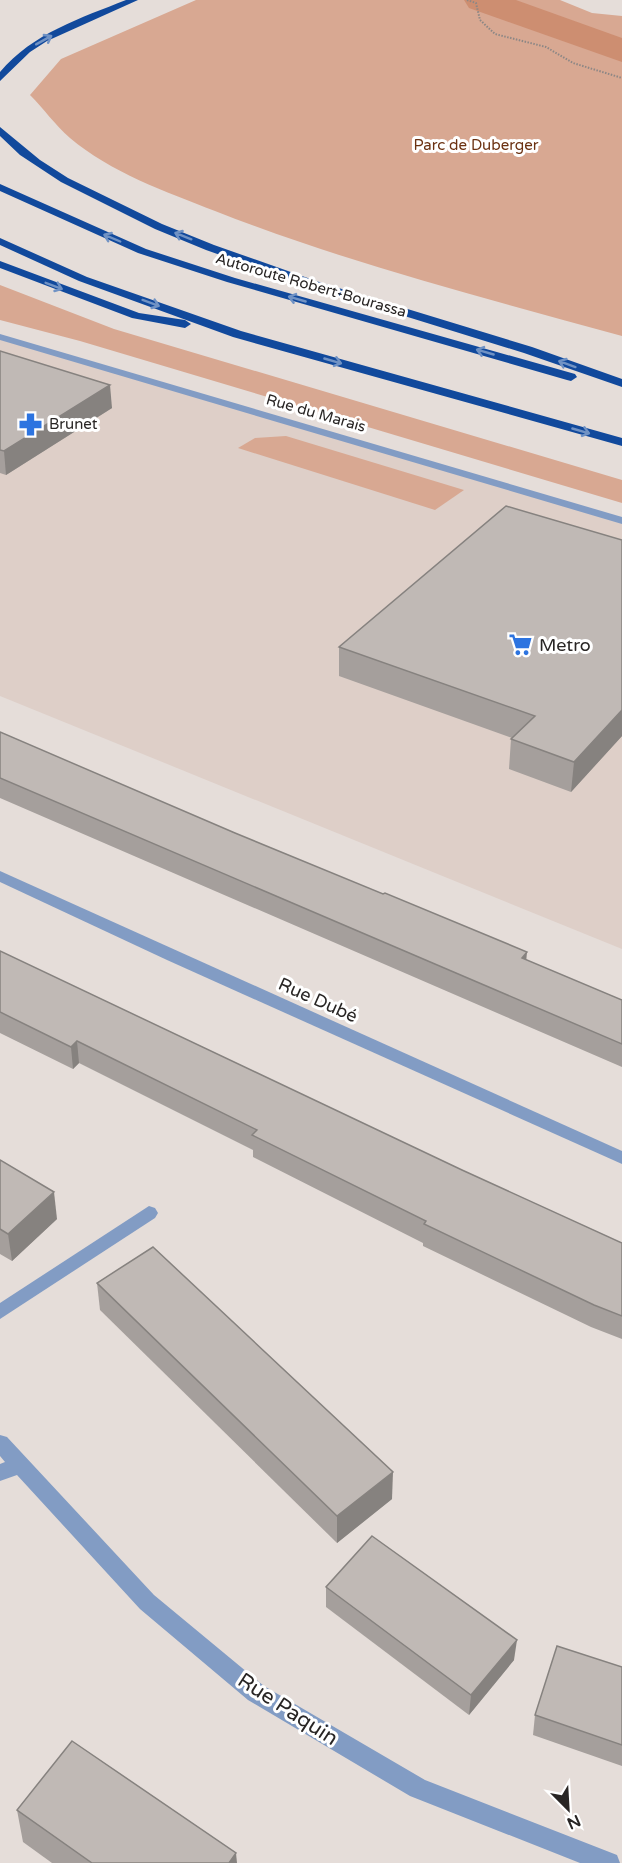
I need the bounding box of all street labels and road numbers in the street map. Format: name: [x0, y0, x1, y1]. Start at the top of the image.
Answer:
street label: Autoroute Robert-Bourassa: [214, 249, 408, 321]
street label: Rue du Marais: [264, 390, 368, 436]
street label: Rue Dubé: [275, 973, 361, 1027]
street label: Rue Paquin: [233, 1668, 343, 1751]

